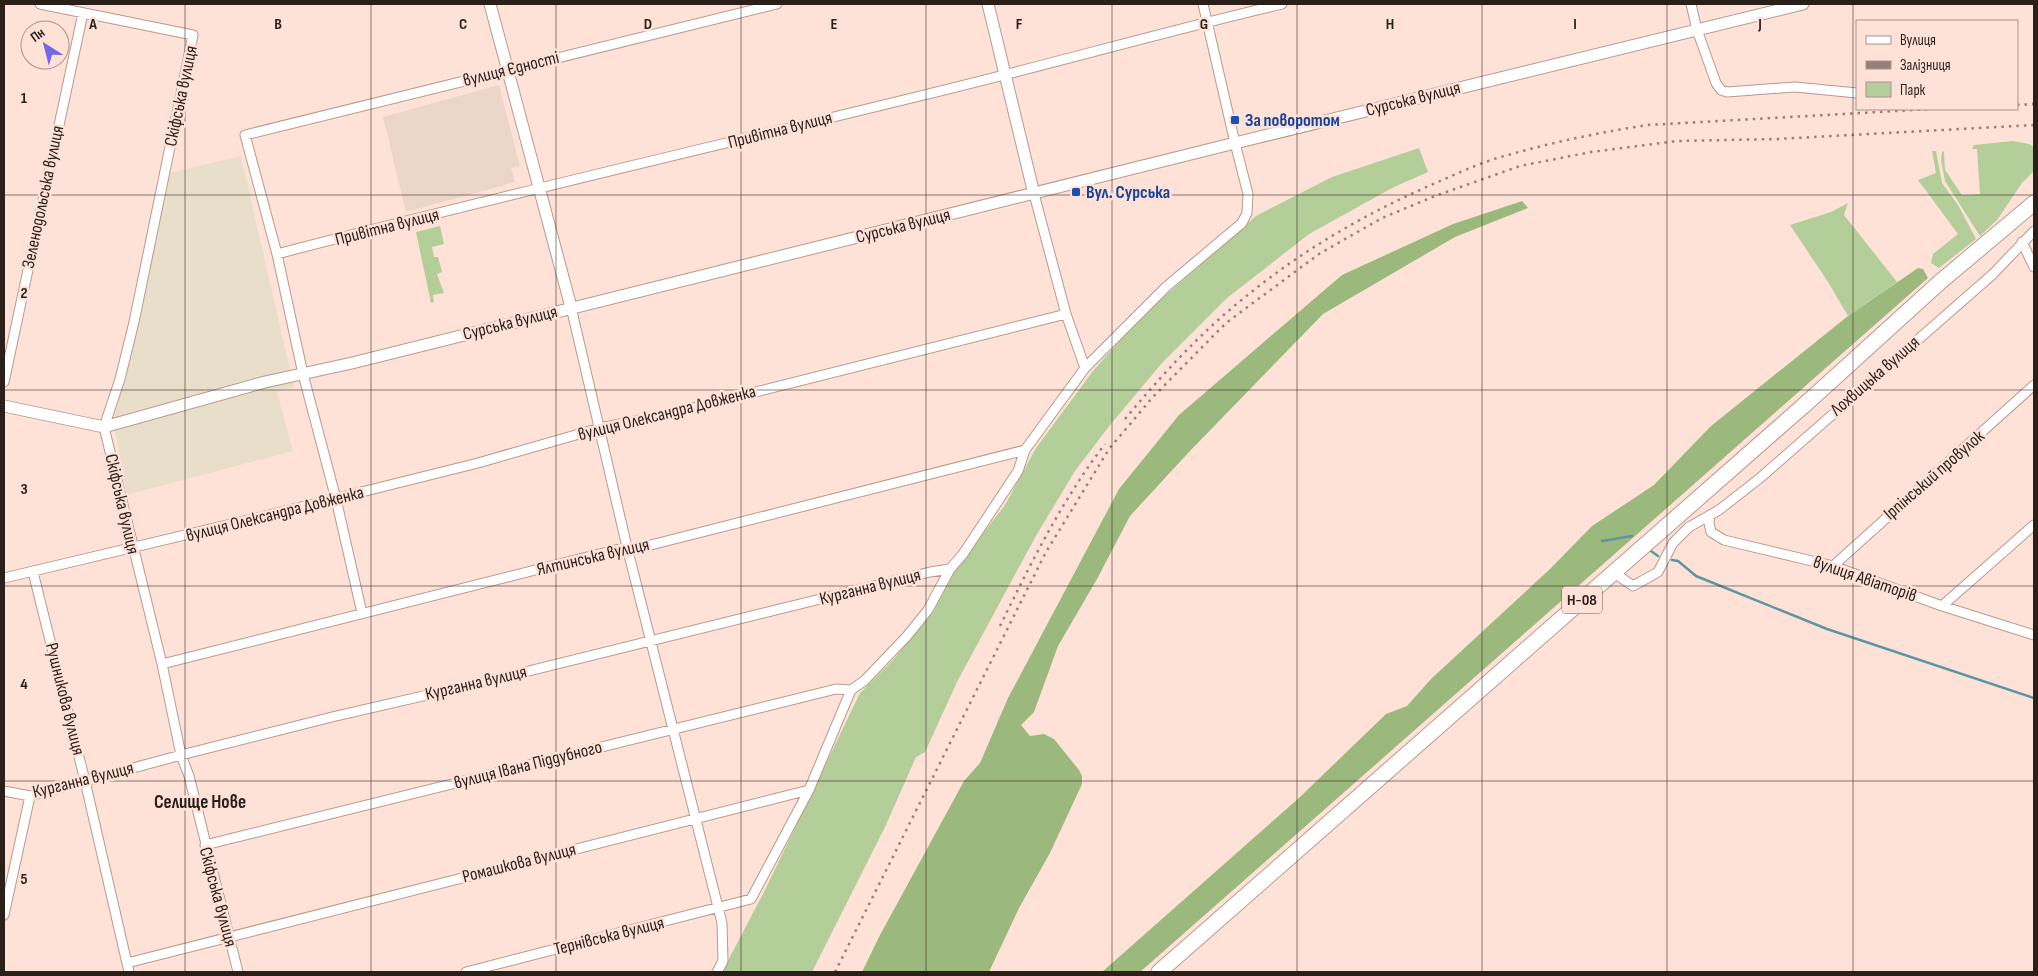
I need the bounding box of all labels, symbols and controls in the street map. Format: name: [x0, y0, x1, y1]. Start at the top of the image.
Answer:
text: A: [88, 15, 97, 34]
text: B: [274, 15, 282, 34]
text: C: [459, 15, 467, 34]
text: D: [644, 15, 652, 34]
text: E: [831, 15, 838, 34]
text: F: [1016, 15, 1023, 34]
text: G: [1200, 15, 1208, 34]
text: H: [1386, 15, 1394, 34]
text: I: [1573, 15, 1577, 34]
text: J: [1757, 15, 1762, 34]
north arrow: [20, 20, 70, 70]
legend: [1856, 20, 2018, 110]
text: Пн: [27, 24, 48, 46]
text: Вулиця: [1900, 31, 1936, 50]
street label: Скіфська вулиця: [160, 44, 202, 148]
street label: вулиця Єдності: [461, 47, 561, 91]
text: Залізниця: [1900, 56, 1951, 75]
street label: Сурська вулиця: [1364, 77, 1462, 121]
text: Парк: [1900, 81, 1926, 100]
text: 1: [21, 89, 28, 108]
street label: Привітна вулиця: [726, 107, 834, 153]
place label: За поворотом: [1245, 110, 1340, 131]
marker: За поворотом: [1229, 114, 1241, 126]
street label: Зеленодольська вулиця: [18, 124, 68, 270]
place label: Вул. Сурська: [1086, 182, 1170, 203]
marker: Вул. Сурська: [1070, 186, 1082, 198]
street label: Привітна вулиця: [333, 204, 441, 250]
street label: Сурська вулиця: [854, 204, 952, 248]
text: 2: [20, 284, 28, 303]
street label: Сурська вулиця: [461, 301, 559, 345]
street label: Лохвицька вулиця: [1826, 332, 1924, 421]
street label: вулиця Олександра Довженка: [576, 381, 758, 445]
street label: Ірпінський провулок: [1879, 426, 1989, 524]
street label: Скіфська вулиця: [100, 452, 144, 556]
text: 3: [20, 480, 28, 499]
street label: вулиця Олександра Довженка: [184, 482, 366, 546]
street label: Ялтинська вулиця: [535, 534, 651, 580]
street label: вулиця Авіаторів: [1810, 551, 1920, 607]
street label: Курганна вулиця: [817, 564, 923, 610]
road number: Н-08: [1562, 586, 1602, 614]
street label: Рушникова вулиця: [41, 641, 89, 757]
street label: Курганна вулиця: [423, 661, 529, 705]
text: 4: [20, 675, 28, 694]
street label: вулиця Івана Піддубного: [452, 736, 604, 794]
street label: Курганна вулиця: [30, 757, 136, 803]
district label: Селище Нове: [154, 791, 246, 814]
street label: Ромашкова вулиця: [460, 839, 578, 887]
street label: Скіфська вулиця: [195, 845, 241, 949]
text: 5: [20, 870, 28, 889]
street label: Тернівська вулиця: [552, 912, 666, 960]

